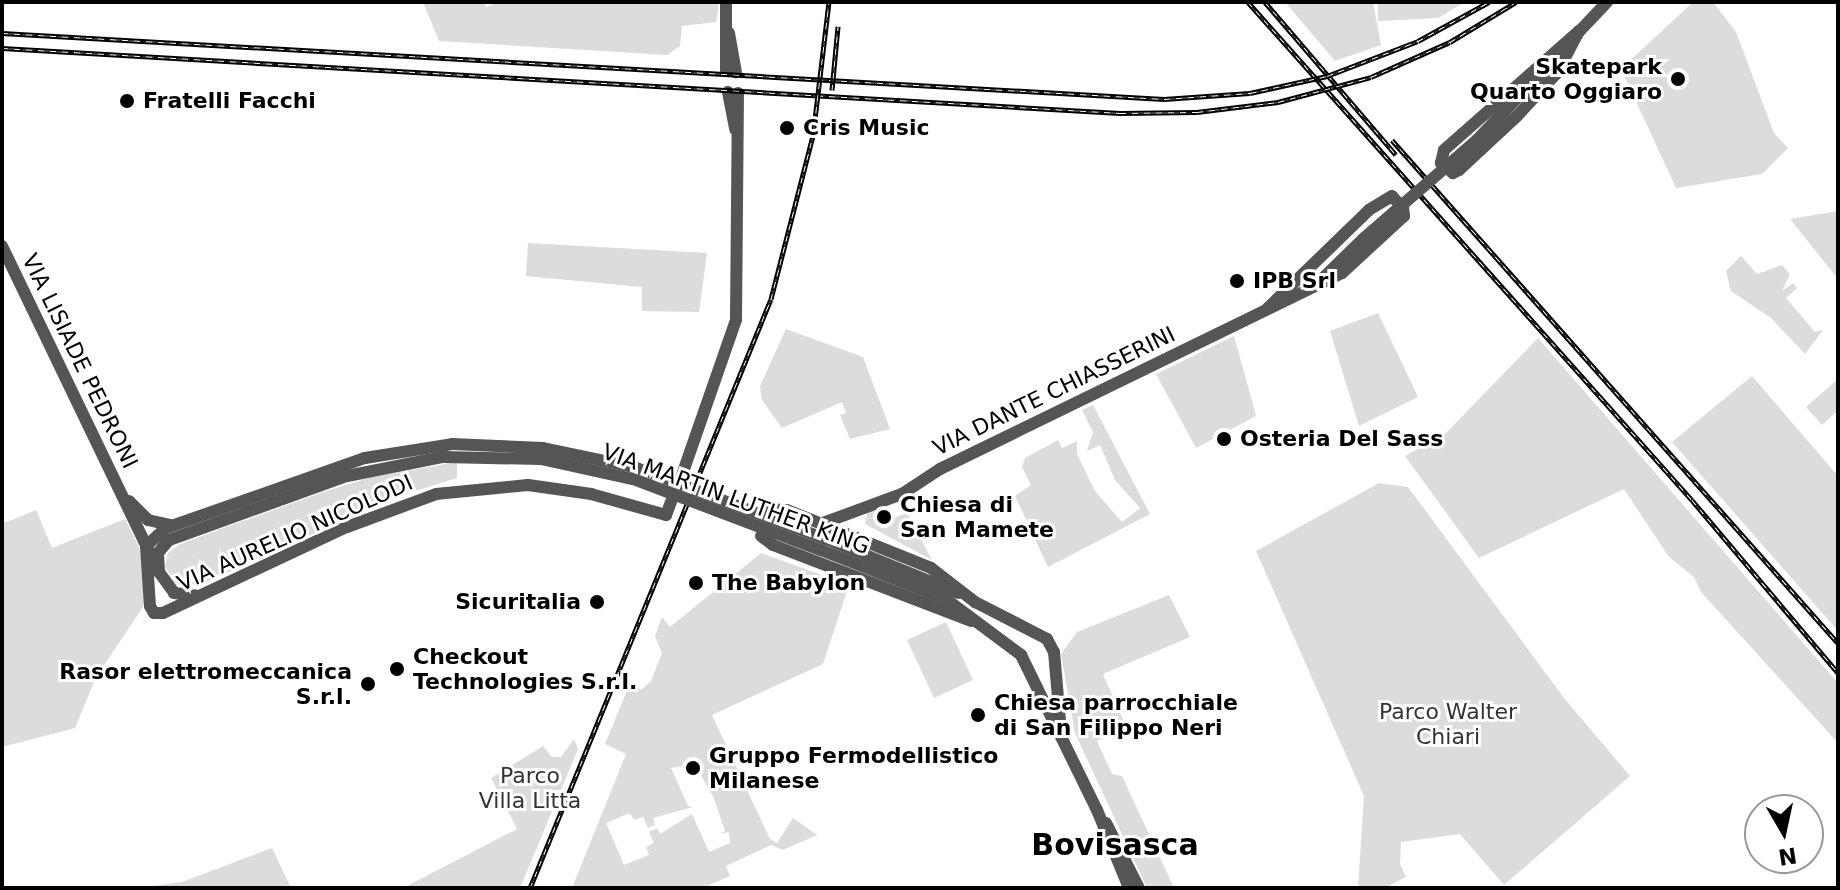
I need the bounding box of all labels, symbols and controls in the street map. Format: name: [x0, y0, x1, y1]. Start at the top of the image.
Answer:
place label: Skatepark Quarto Oggiaro: [1470, 53, 1662, 104]
marker: Skatepark Quarto Oggiaro: [1669, 70, 1687, 88]
place label: Fratelli Facchi: [143, 88, 316, 114]
marker: Fratelli Facchi: [118, 92, 136, 110]
place label: Cris Music: [803, 115, 930, 141]
marker: Cris Music: [778, 119, 796, 137]
street label: VIA LISIADE PEDRONI: [17, 249, 143, 473]
place label: IPB Srl: [1253, 268, 1336, 294]
marker: IPB Srl: [1228, 272, 1246, 290]
street label: VIA DANTE CHIASSERINI: [929, 321, 1179, 461]
place label: Osteria Del Sass: [1240, 426, 1443, 452]
marker: Osteria Del Sass: [1215, 430, 1233, 448]
street label: VIA MARTIN LUTHER KING: [599, 438, 873, 560]
street label: VIA AURELIO NICOLODI: [173, 469, 417, 597]
place label: Chiesa di San Mamete: [900, 491, 1054, 542]
marker: Chiesa di San Mamete: [875, 508, 893, 526]
place label: The Babylon: [712, 570, 865, 596]
marker: The Babylon: [687, 574, 705, 592]
place label: Sicuritalia: [455, 589, 581, 615]
marker: Sicuritalia: [588, 593, 606, 611]
place label: Checkout Technologies S.r.l.: [413, 643, 637, 694]
place label: Rasor elettromeccanica S.r.l.: [59, 658, 352, 710]
marker: Checkout Technologies S.r.l.: [388, 660, 406, 678]
marker: Rasor elettromeccanica S.r.l.: [359, 675, 377, 693]
place label: Chiesa parrocchiale di San Filippo Neri: [994, 689, 1238, 740]
park label: Parco Walter Chiari: [1379, 698, 1517, 750]
marker: Chiesa parrocchiale di San Filippo Neri: [969, 706, 987, 724]
place label: Gruppo Fermodellistico Milanese: [709, 742, 998, 794]
marker: Gruppo Fermodellistico Milanese: [684, 759, 702, 777]
park label: Parco Villa Litta: [479, 762, 581, 814]
north arrow: [1744, 794, 1824, 874]
district label: Bovisasca: [1031, 827, 1199, 863]
text: N: [1776, 842, 1799, 870]

